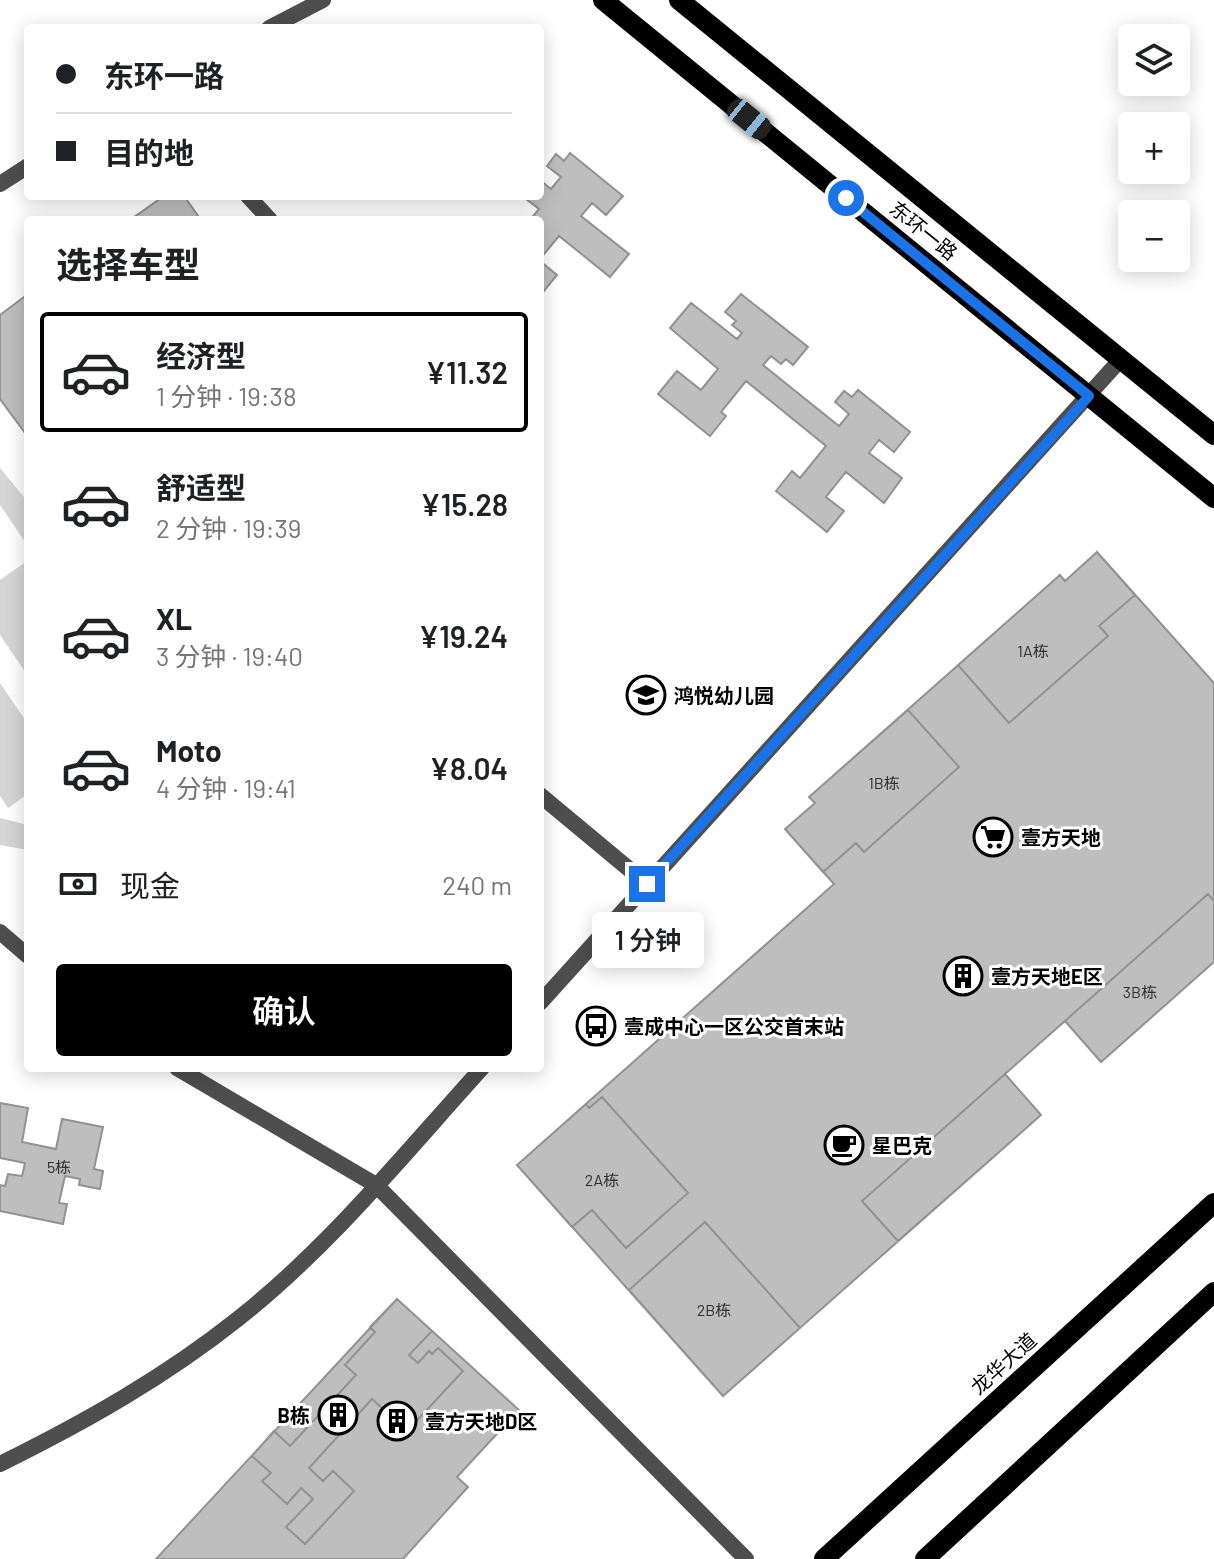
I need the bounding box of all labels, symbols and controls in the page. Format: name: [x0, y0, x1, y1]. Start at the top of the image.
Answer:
map controls: [1118, 24, 1190, 272]
button: layers: [1118, 24, 1190, 96]
text: 东环一路: [104, 57, 224, 93]
car: [723, 95, 775, 143]
button: +: [1118, 112, 1190, 184]
text: 目的地: [104, 134, 194, 170]
route start: [828, 180, 864, 216]
street label: 东环一路: [885, 196, 963, 264]
button: −: [1118, 200, 1190, 272]
text: 选择车型: [56, 242, 200, 285]
icon: car: [60, 336, 132, 408]
text: 经济型: [156, 337, 246, 373]
text: ¥11.32: [425, 354, 508, 390]
text: 1 分钟 · 19:38: [156, 380, 297, 411]
icon: car: [60, 468, 132, 540]
text: 舒适型: [156, 469, 246, 505]
text: ¥15.28: [420, 486, 508, 522]
text: 2 分钟 · 19:39: [156, 512, 301, 543]
icon: car: [60, 600, 132, 672]
text: XL: [156, 600, 192, 636]
text: ¥19.24: [419, 618, 508, 654]
text: 3 分钟 · 19:40: [156, 640, 303, 671]
house number: 1A栋: [1017, 641, 1049, 660]
school or university icon: 鸿悦幼儿园: [625, 674, 667, 716]
place label: 鸿悦幼儿园: [674, 683, 774, 707]
icon: car: [60, 732, 132, 804]
text: Moto: [156, 732, 222, 768]
text: ¥8.04: [429, 750, 508, 786]
text: 4 分钟 · 19:41: [156, 772, 296, 803]
house number: 1B栋: [868, 773, 900, 792]
supermarket icon: 壹方天地: [972, 816, 1014, 858]
place label: 壹方天地: [1021, 825, 1101, 849]
icon: cash: [56, 862, 100, 906]
route end: [629, 866, 665, 902]
text: 现金: [120, 867, 180, 903]
text: 240 m: [442, 869, 512, 900]
callout: 1 分钟: [591, 912, 703, 968]
text: 1 分钟: [615, 924, 681, 955]
building icon: 壹方天地E区: [942, 955, 984, 997]
button: 确认: [56, 964, 512, 1056]
place label: 壹方天地E区: [991, 964, 1103, 988]
house number: 3B栋: [1123, 982, 1157, 1001]
bus stop icon: 壹成中心一区公交首末站: [575, 1005, 617, 1047]
place label: 壹成中心一区公交首末站: [624, 1014, 844, 1038]
cafe icon: 星巴克: [823, 1124, 865, 1166]
place label: 星巴克: [872, 1133, 932, 1157]
house number: 5栋: [47, 1157, 71, 1176]
house number: 2A栋: [585, 1170, 619, 1189]
house number: 2B栋: [697, 1300, 731, 1319]
street label: 龙华大道: [965, 1327, 1041, 1399]
building icon: B栋: [317, 1394, 359, 1436]
building icon: 壹方天地D区: [376, 1400, 418, 1442]
place label: B栋: [278, 1403, 310, 1427]
place label: 壹方天地D区: [425, 1409, 537, 1433]

